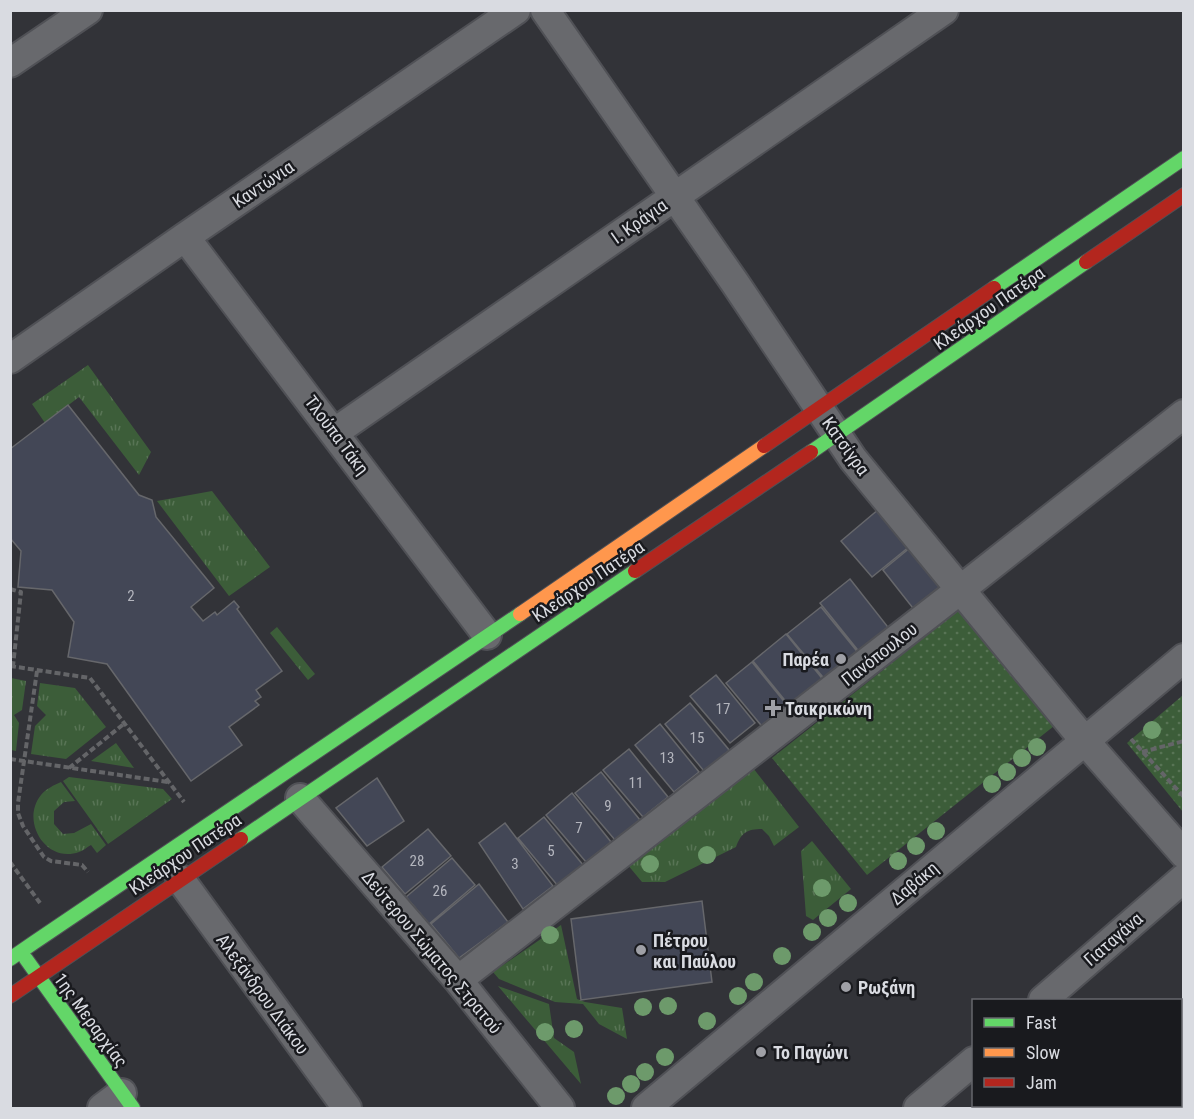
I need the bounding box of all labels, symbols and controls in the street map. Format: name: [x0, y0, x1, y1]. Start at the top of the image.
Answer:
street label: Καντώνια: [228, 156, 298, 212]
street label: Ι. Κράγια: [607, 194, 671, 248]
street label: Κλεάρχου Πατέρα: [930, 262, 1048, 354]
street label: Τλούπα Τάκη: [300, 391, 374, 479]
street label: Κατσίγρα: [818, 413, 874, 479]
street label: Κλεάρχου Πατέρα: [528, 536, 648, 626]
house number: 2: [127, 587, 135, 605]
street label: Πανόπουλου: [837, 618, 921, 690]
place label: Παρέα: [782, 649, 829, 670]
marker: Παρέα: [834, 652, 848, 666]
place label: Τσικρικώνη: [785, 698, 872, 719]
house number: 17: [716, 700, 730, 718]
marker: Τσικρικώνη: [766, 701, 780, 715]
house number: 15: [690, 729, 704, 747]
house number: 13: [660, 749, 674, 767]
house number: 11: [629, 774, 643, 792]
house number: 9: [604, 797, 612, 815]
street label: Κλεάρχου Πατέρα: [125, 809, 245, 899]
house number: 7: [575, 819, 583, 837]
house number: 5: [547, 842, 555, 860]
house number: 28: [410, 852, 424, 870]
house number: 3: [511, 855, 519, 873]
street label: Δαβάκη: [886, 857, 942, 909]
street label: Δεύτερου Σώματος Στρατού: [358, 866, 506, 1038]
house number: 26: [433, 882, 447, 900]
street label: Γιαταγάνα: [1079, 908, 1147, 970]
street label: Αλεξάνδρου Διάκου: [212, 930, 314, 1058]
place label: Πέτρου και Παύλου: [653, 930, 736, 972]
marker: Πέτρου και Παύλου: [634, 943, 648, 957]
street label: 1ης Μεραρχίας: [50, 969, 132, 1071]
place label: Ρωξάνη: [858, 977, 915, 998]
marker: Ρωξάνη: [839, 980, 853, 994]
legend: [972, 999, 1182, 1107]
text: Fast: [1026, 1012, 1057, 1033]
place label: Το Παγώνι: [773, 1042, 849, 1063]
text: Slow: [1026, 1042, 1061, 1063]
marker: Το Παγώνι: [754, 1045, 768, 1059]
text: Jam: [1026, 1072, 1057, 1093]

